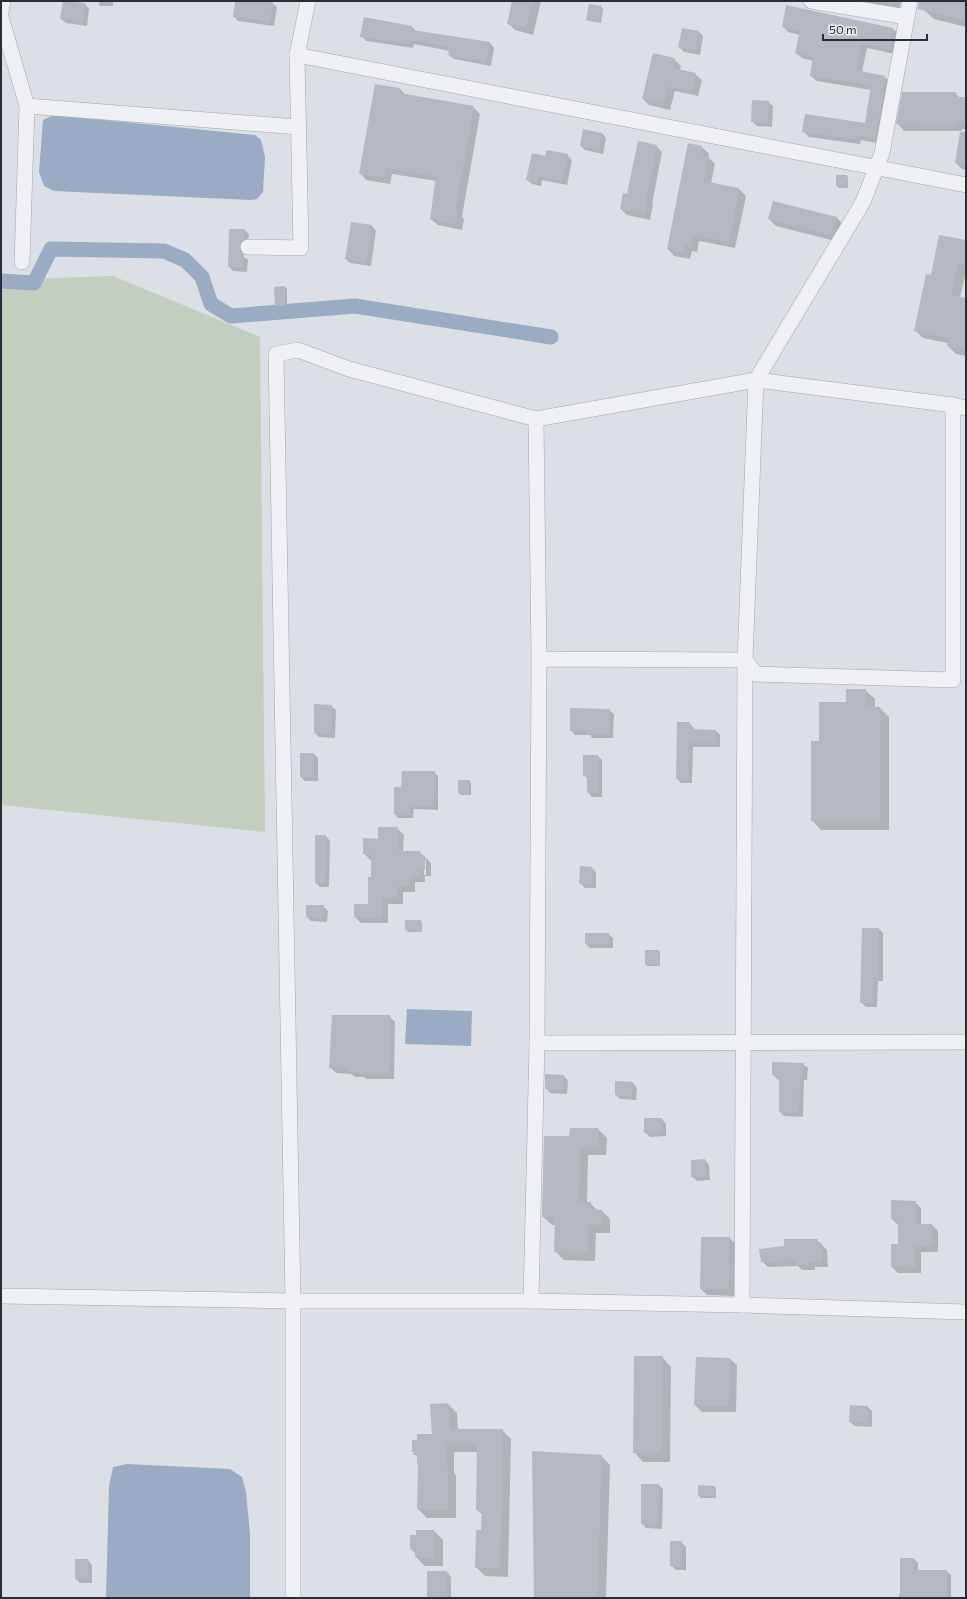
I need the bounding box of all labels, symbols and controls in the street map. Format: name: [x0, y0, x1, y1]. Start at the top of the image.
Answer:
scale bar: [823, 16, 927, 42]
text: 50 m: [829, 22, 857, 36]

